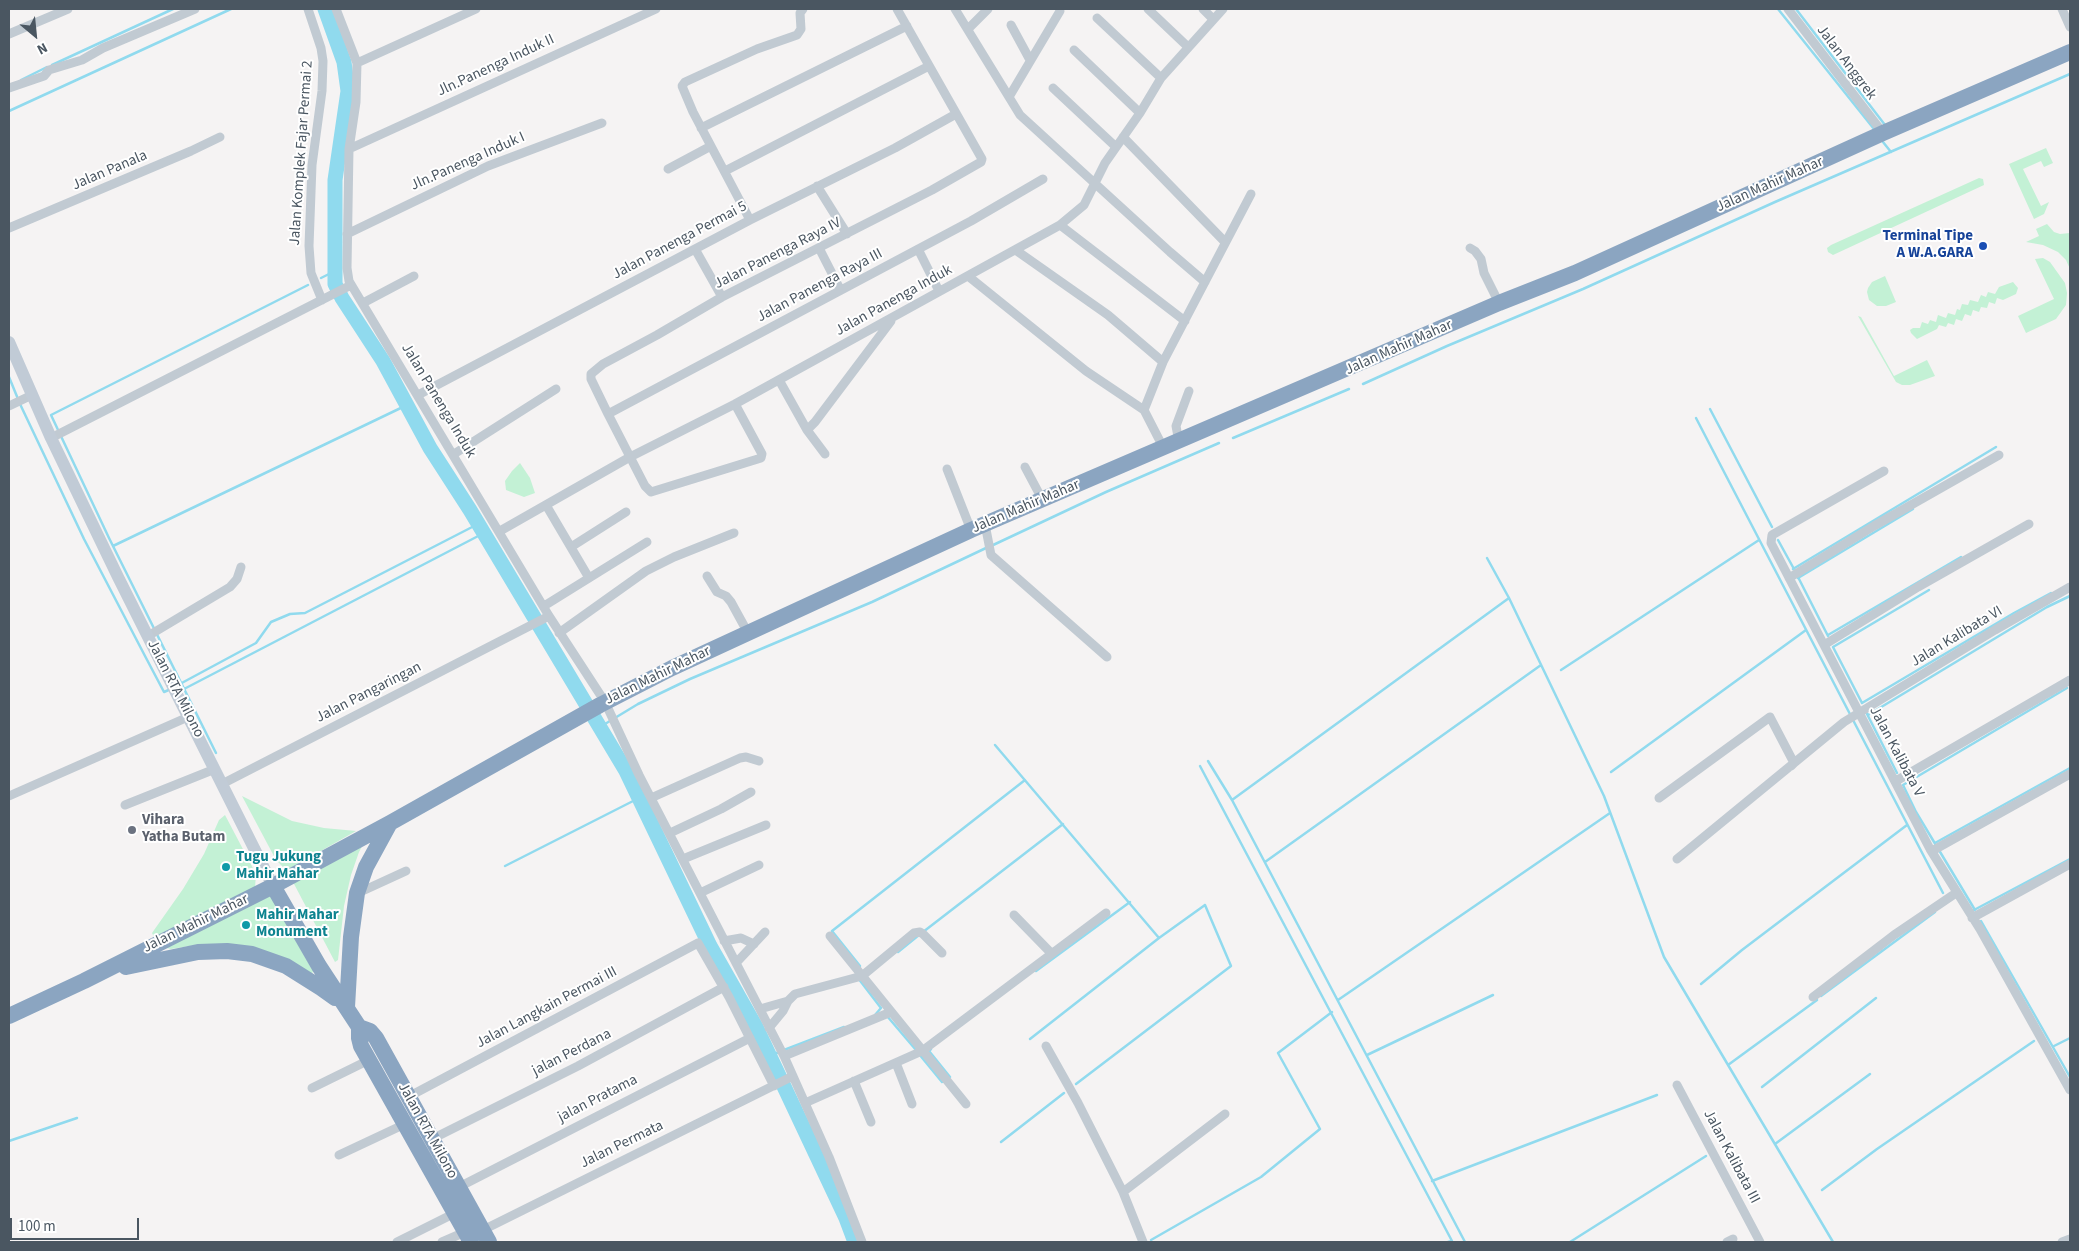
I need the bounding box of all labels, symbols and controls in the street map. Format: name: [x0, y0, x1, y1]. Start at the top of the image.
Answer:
north arrow: [10, 10, 60, 60]
street label: Jalan Anggrek: [1812, 22, 1880, 104]
street label: Jln.Panenga Induk II: [435, 31, 557, 101]
text: N: [33, 37, 51, 59]
street label: Jalan Komplek Fajar Permai 2: [287, 60, 317, 246]
street label: Jln.Panenga Induk I: [408, 129, 528, 195]
street label: Jalan Panala: [70, 147, 150, 195]
street label: Jalan Mahir Mahar: [1714, 153, 1826, 217]
street label: Jalan Panenga Permai 5: [610, 198, 750, 284]
street label: Jalan Panenga Raya IV: [712, 214, 844, 294]
place label: Terminal Tipe A W.A.GARA: [1882, 228, 1973, 263]
marker: Terminal Tipe A W.A.GARA: [1977, 240, 1989, 252]
street label: Jalan Panenga Raya III: [754, 245, 886, 327]
street label: Jalan Panenga Induk: [833, 261, 955, 341]
street label: Jalan Mahir Mahar: [1343, 316, 1455, 380]
street label: Jalan Panenga Induk: [397, 340, 479, 462]
street label: Jalan Mahir Mahar: [969, 476, 1083, 538]
street label: Jalan Kalibata VI: [1908, 603, 2006, 671]
street label: Jalan RTA Milono: [143, 637, 207, 741]
street label: Jalan Mahir Mahar: [602, 643, 714, 709]
street label: Jalan Pangaringan: [313, 659, 425, 727]
street label: Jalan Kalibata V: [1865, 704, 1927, 800]
place label: Vihara Yatha Butam: [142, 812, 225, 847]
marker: Vihara Yatha Butam: [126, 824, 138, 836]
place label: Tugu Jukung Mahir Mahar: [236, 849, 321, 884]
marker: Tugu Jukung Mahir Mahar: [220, 861, 232, 873]
street label: Jalan Mahir Mahar: [140, 891, 252, 957]
place label: Mahir Mahar Monument: [256, 907, 339, 942]
marker: Mahir Mahar Monument: [240, 919, 252, 931]
street label: Jalan Langkain Permai III: [473, 963, 621, 1053]
street label: jalan Perdana: [530, 1025, 614, 1081]
street label: jalan Pratama: [555, 1071, 641, 1127]
street label: Jalan RTA Milono: [393, 1080, 461, 1182]
street label: Jalan Kalibata III: [1699, 1107, 1763, 1207]
street label: Jalan Permata: [578, 1117, 666, 1173]
scale bar: [12, 1208, 141, 1240]
text: 100 m: [18, 1216, 56, 1237]

